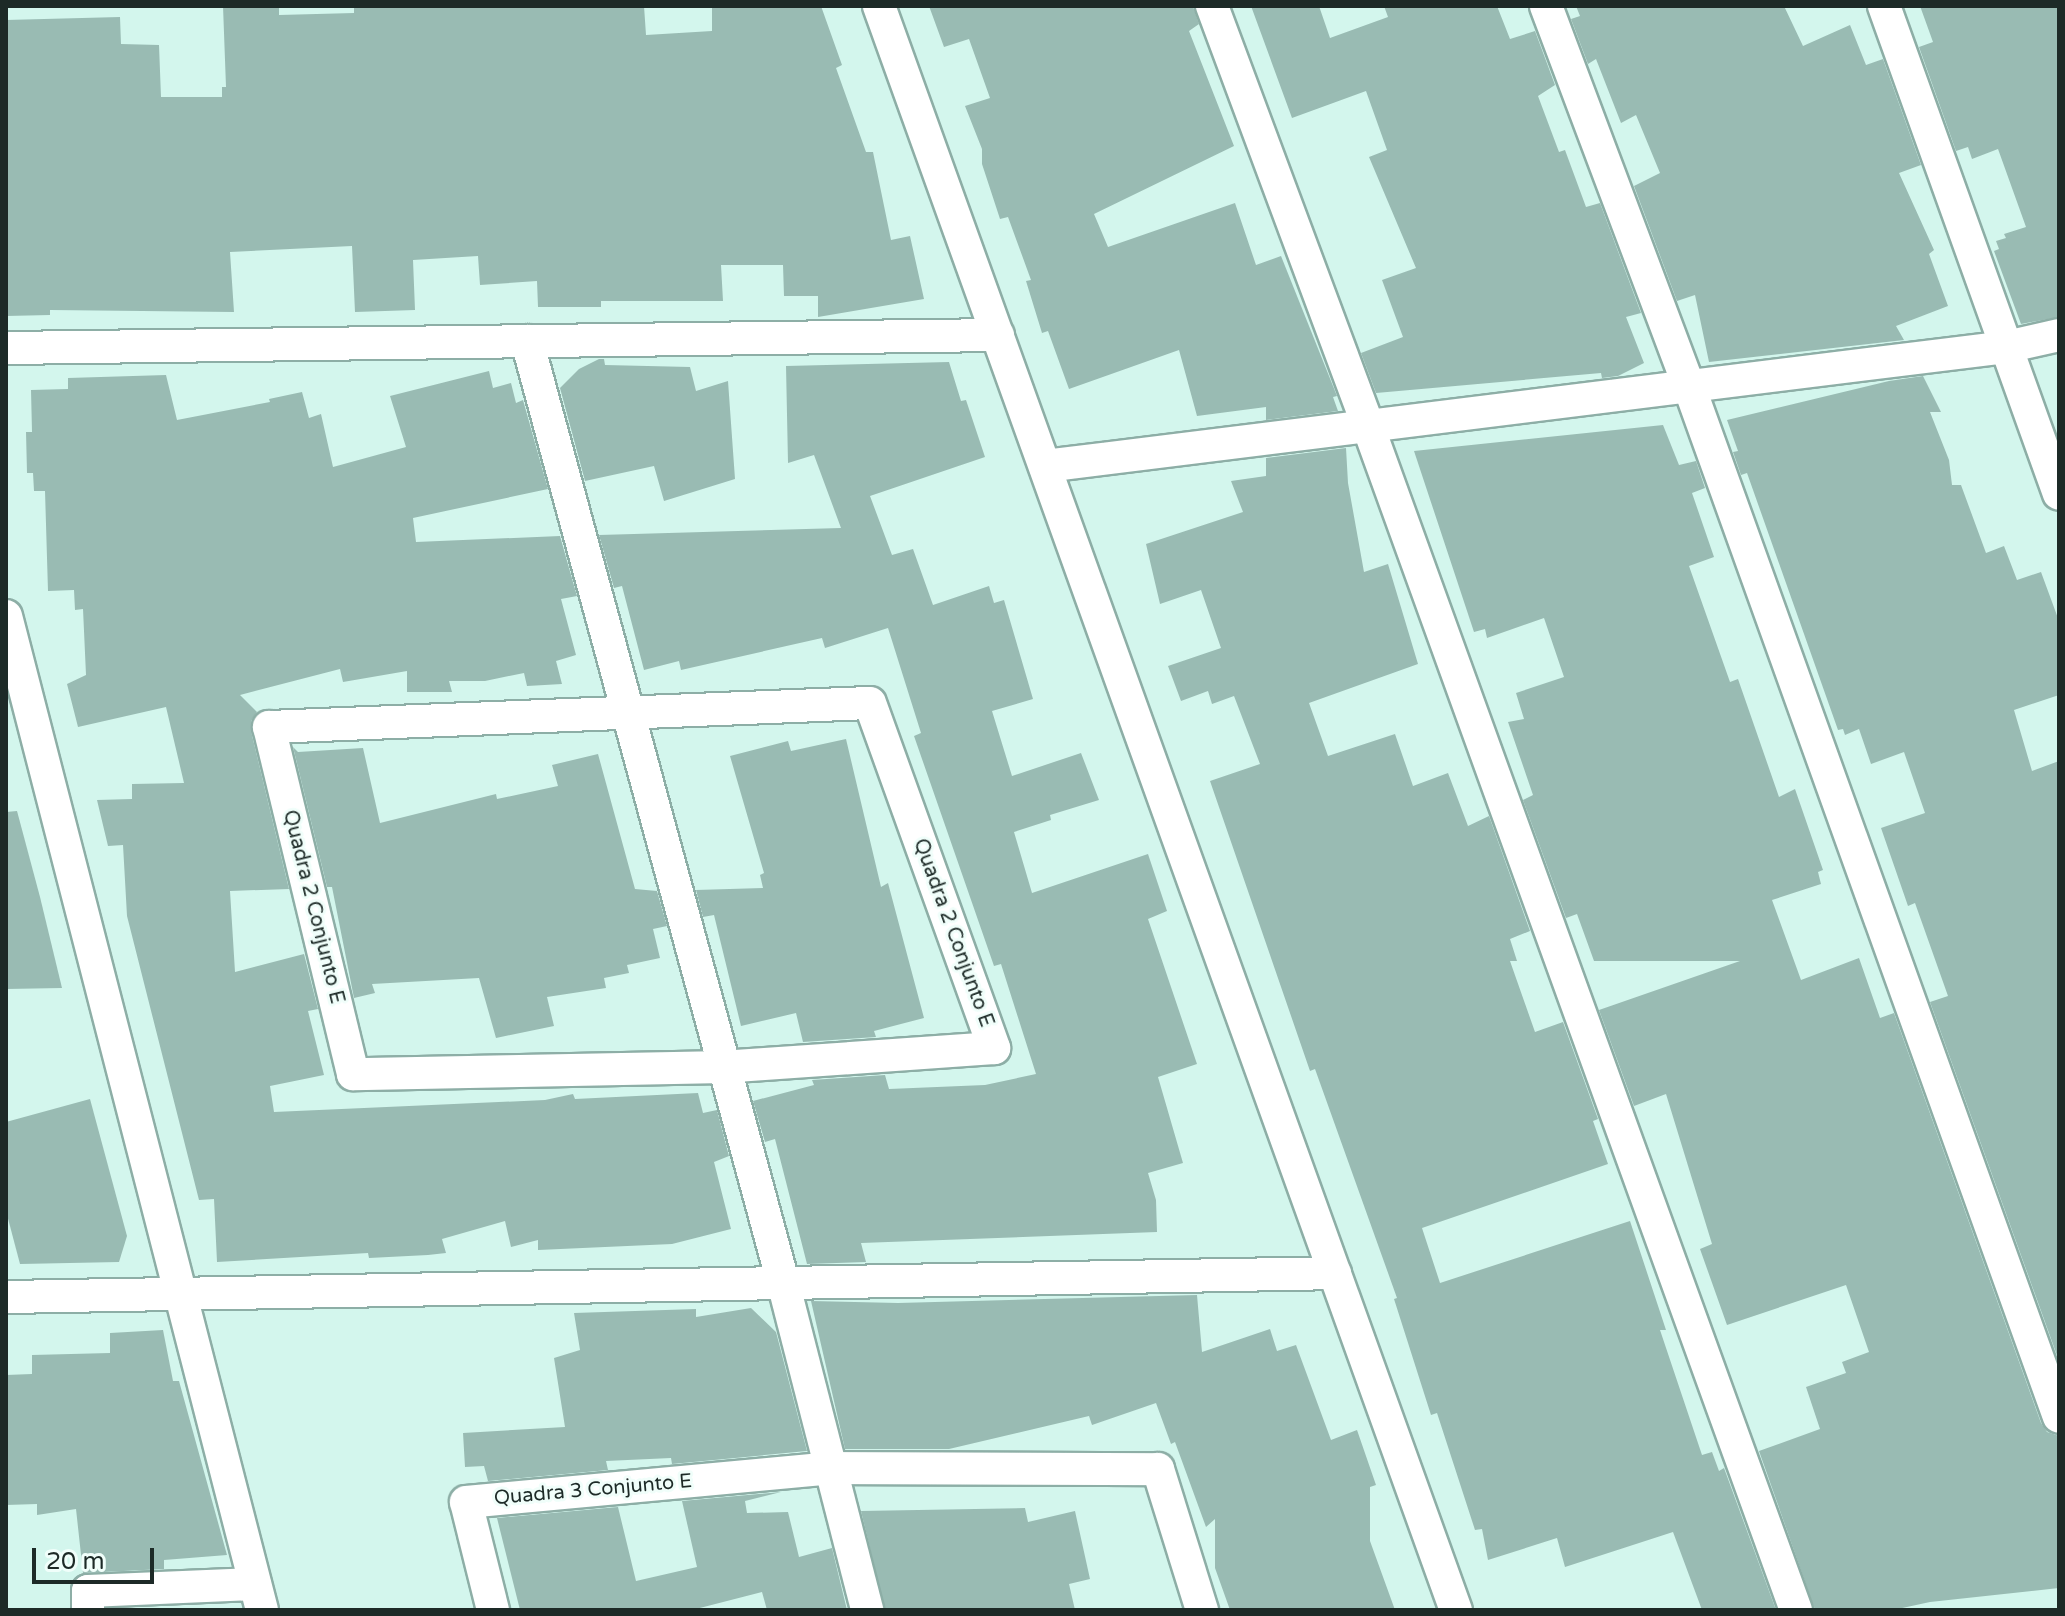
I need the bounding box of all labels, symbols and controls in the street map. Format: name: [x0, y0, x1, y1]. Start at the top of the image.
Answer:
street label: Quadra 2 Conjunto E: [277, 808, 349, 1006]
street label: Quadra 2 Conjunto E: [908, 836, 998, 1030]
street label: Quadra 3 Conjunto E: [493, 1469, 693, 1511]
scale bar: [36, 1532, 158, 1582]
text: 20 m: [46, 1547, 104, 1576]

